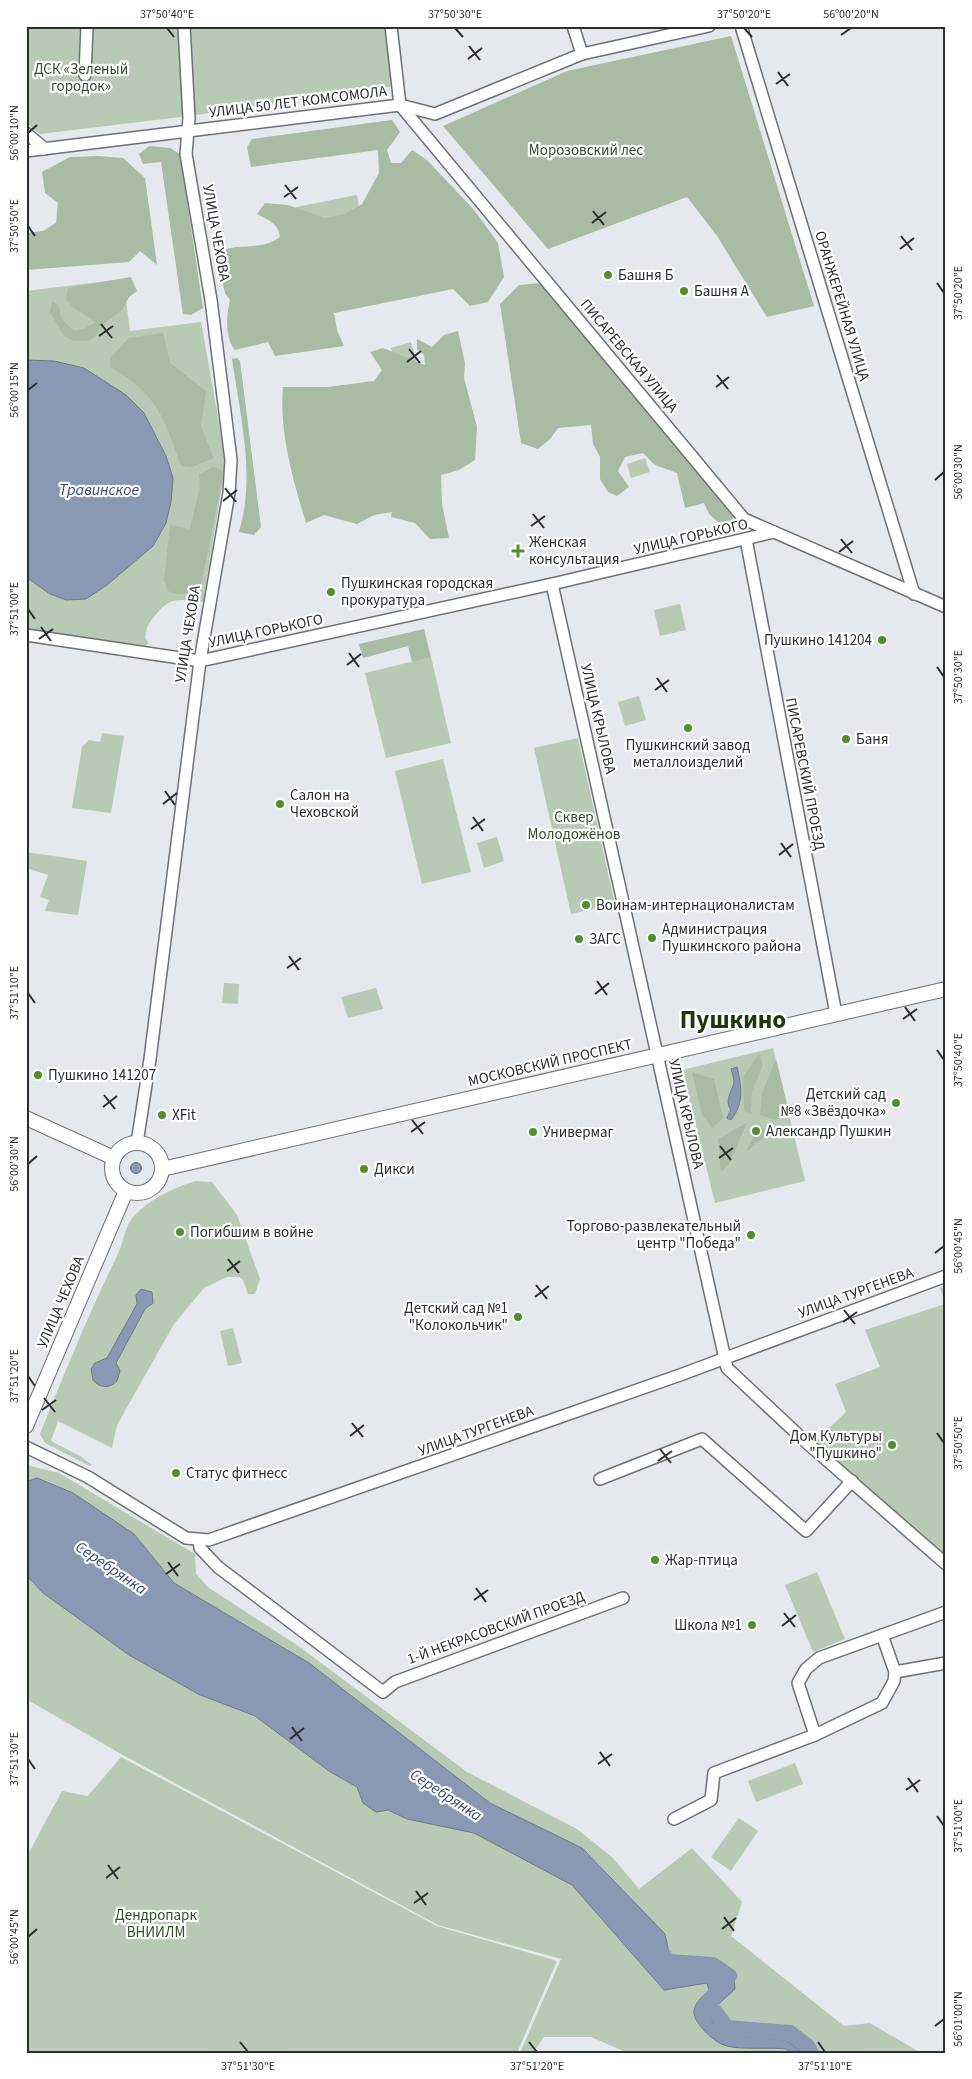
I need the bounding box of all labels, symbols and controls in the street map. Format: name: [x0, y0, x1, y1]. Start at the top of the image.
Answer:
text: 37°50'40"E: [140, 6, 194, 23]
text: 37°50'30"E: [428, 6, 482, 23]
text: 37°50'20"E: [717, 6, 771, 23]
text: 56°00'20"N: [823, 6, 879, 23]
park label: ДСК «Зеленый городок»: [34, 59, 128, 97]
street label: УЛИЦА 50 ЛЕТ КОМСОМОЛА: [208, 81, 389, 123]
text: 56°00'10"N: [6, 105, 23, 161]
park label: Морозовский лес: [529, 140, 643, 161]
street label: УЛИЦА ЧЕХОВА: [197, 183, 235, 284]
text: 37°50'50"E: [6, 199, 23, 253]
street label: ОРАНЖЕРЕЙНАЯ УЛИЦА: [809, 228, 875, 384]
place label: Башня Б: [618, 265, 674, 286]
text: 37°50'20"E: [950, 266, 967, 320]
marker: Башня Б: [602, 269, 614, 281]
place label: Башня А: [694, 281, 750, 302]
marker: Башня А: [678, 285, 690, 297]
street label: ПИСАРЕВСКАЯ УЛИЦА: [575, 295, 683, 418]
text: 56°00'15"N: [6, 362, 23, 418]
text: 56°00'30"N: [950, 444, 967, 500]
water label: Травинское: [59, 479, 139, 501]
street label: УЛИЦА ГОРЬКОГО: [632, 514, 750, 560]
place label: Женская консультация: [529, 532, 620, 570]
marker: Женская консультация: [511, 544, 525, 558]
place label: Пушкинская городская прокуратура: [341, 573, 493, 611]
text: 37°51'00"E: [6, 582, 23, 636]
street label: УЛИЦА ЧЕХОВА: [170, 583, 206, 684]
marker: Пушкинская городская прокуратура: [325, 586, 337, 598]
street label: УЛИЦА ГОРЬКОГО: [207, 609, 325, 653]
place label: Пушкино 141204: [764, 630, 873, 651]
marker: Пушкино 141204: [876, 634, 888, 646]
text: 37°50'30"E: [950, 650, 967, 704]
street label: УЛИЦА КРЫЛОВА: [575, 662, 621, 777]
street label: ПИСАРЕВСКИЙ ПРОЕЗД: [780, 696, 830, 852]
marker: Пушкинский завод металлоизделий: [682, 722, 694, 734]
place label: Баня: [856, 729, 888, 750]
marker: Баня: [840, 733, 852, 745]
place label: Пушкинский завод металлоизделий: [626, 735, 750, 773]
place label: Салон на Чеховской: [290, 785, 359, 823]
marker: Салон на Чеховской: [274, 798, 286, 810]
park label: Сквер Молодожёнов: [528, 807, 621, 845]
place label: Воинам-интернационалистам: [596, 895, 795, 916]
marker: Воинам-интернационалистам: [580, 899, 592, 911]
place label: Администрация Пушкинского района: [662, 919, 801, 957]
place label: ЗАГС: [589, 929, 621, 950]
marker: Администрация Пушкинского района: [646, 932, 658, 944]
marker: ЗАГС: [573, 933, 585, 945]
text: 37°51'10"E: [6, 966, 23, 1020]
district label: Пушкино: [680, 1002, 786, 1038]
text: 37°50'40"E: [950, 1033, 967, 1087]
street label: МОСКОВСКИЙ ПРОСПЕКТ: [466, 1034, 634, 1092]
street label: УЛИЦА КРЫЛОВА: [663, 1057, 709, 1172]
place label: Пушкино 141207: [48, 1065, 156, 1086]
marker: Пушкино 141207: [32, 1069, 44, 1081]
place label: Детский сад №8 «Звёздочка»: [780, 1084, 886, 1122]
marker: Детский сад №8 «Звёздочка»: [890, 1097, 902, 1109]
place label: XFit: [172, 1105, 196, 1126]
marker: XFit: [156, 1109, 168, 1121]
place label: Александр Пушкин: [766, 1121, 891, 1142]
place label: Универмаг: [543, 1122, 614, 1143]
marker: Александр Пушкин: [750, 1125, 762, 1137]
marker: Универмаг: [527, 1126, 539, 1138]
text: 56°00'30"N: [6, 1136, 23, 1192]
place label: Дикси: [374, 1159, 415, 1180]
marker: Дикси: [358, 1163, 370, 1175]
place label: Торгово-развлекательный центр "Победа": [567, 1216, 741, 1254]
text: 56°00'45"N: [950, 1218, 967, 1274]
place label: Погибшим в войне: [190, 1222, 314, 1243]
marker: Погибшим в войне: [174, 1226, 186, 1238]
marker: Торгово-развлекательный центр "Победа": [745, 1229, 757, 1241]
street label: УЛИЦА ЧЕХОВА: [32, 1252, 90, 1351]
street label: УЛИЦА ТУРГЕНЕВА: [795, 1262, 917, 1324]
place label: Детский сад №1 "Колокольчик": [404, 1298, 508, 1336]
marker: Детский сад №1 "Колокольчик": [512, 1311, 524, 1323]
text: 37°51'20"E: [6, 1349, 23, 1403]
street label: УЛИЦА ТУРГЕНЕВА: [415, 1400, 537, 1462]
text: 37°50'50"E: [950, 1416, 967, 1470]
place label: Дом Культуры "Пушкино": [790, 1426, 882, 1464]
marker: Дом Культуры "Пушкино": [886, 1439, 898, 1451]
place label: Статус фитнесс: [186, 1463, 288, 1484]
marker: Статус фитнесс: [170, 1467, 182, 1479]
water label: Серебрянка: [71, 1536, 151, 1600]
place label: Жар-птица: [665, 1550, 738, 1571]
marker: Жар-птица: [649, 1554, 661, 1566]
street label: 1-Й НЕКРАСОВСКИЙ ПРОЕЗД: [404, 1586, 588, 1670]
place label: Школа №1: [674, 1615, 742, 1636]
marker: Школа №1: [746, 1619, 758, 1631]
text: 37°51'30"E: [6, 1732, 23, 1786]
water label: Серебрянка: [406, 1763, 487, 1827]
text: 37°51'00"E: [950, 1799, 967, 1853]
park label: Дендропарк ВНИИЛМ: [115, 1905, 197, 1943]
text: 56°00'45"N: [6, 1909, 23, 1965]
text: 56°01'00"N: [950, 1991, 967, 2047]
text: 37°51'30"E: [221, 2058, 275, 2075]
text: 37°51'20"E: [510, 2058, 564, 2075]
text: 37°51'10"E: [798, 2058, 852, 2075]

